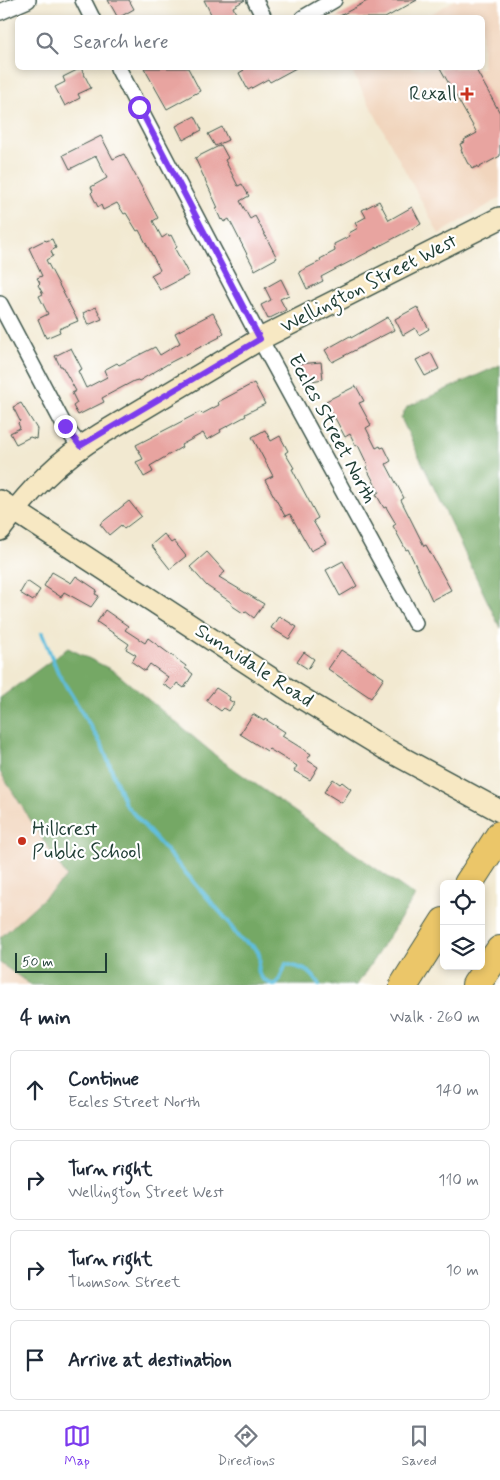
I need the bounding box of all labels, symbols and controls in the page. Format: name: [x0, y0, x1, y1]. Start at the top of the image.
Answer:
search box: [15, 15, 485, 70]
icon: search: [33, 29, 61, 57]
text: Search here: [73, 30, 169, 55]
place label: Rexall: [409, 81, 457, 108]
marker: Rexall: [461, 88, 473, 100]
route start: [128, 96, 151, 119]
street label: Wellington Street West: [276, 228, 463, 342]
street label: Eccles Street North: [281, 350, 383, 508]
route end: [54, 415, 77, 438]
street label: Sunnidale Road: [190, 618, 318, 714]
place label: Hillcrest Public School: [32, 816, 141, 866]
marker: Hillcrest Public School: [16, 835, 28, 847]
map controls: [440, 880, 485, 970]
button: locate: [440, 880, 485, 925]
button: layers: [440, 925, 485, 970]
scale bar: [15, 950, 108, 973]
text: 50 m: [22, 953, 53, 971]
text: 4 min: [20, 1004, 71, 1032]
text: Walk · 260 m: [390, 1007, 480, 1028]
text: Continue: [68, 1067, 139, 1092]
icon: ahead: [21, 1076, 49, 1104]
text: 140 m: [435, 1080, 479, 1101]
text: Eccles Street North: [68, 1092, 200, 1113]
text: Turn right: [68, 1157, 152, 1182]
icon: right: [21, 1166, 49, 1194]
text: 110 m: [438, 1170, 479, 1191]
text: Wellington Street West: [68, 1182, 224, 1203]
text: Turn right: [68, 1247, 152, 1272]
icon: right: [21, 1256, 49, 1284]
text: 10 m: [446, 1260, 479, 1281]
text: Thomson Street: [68, 1272, 181, 1293]
icon: arrive: [21, 1346, 49, 1374]
text: Arrive at destination: [68, 1348, 232, 1373]
tab: Map: [63, 1422, 91, 1470]
tab: Directions: [218, 1422, 275, 1470]
tab: Saved: [401, 1422, 437, 1470]

